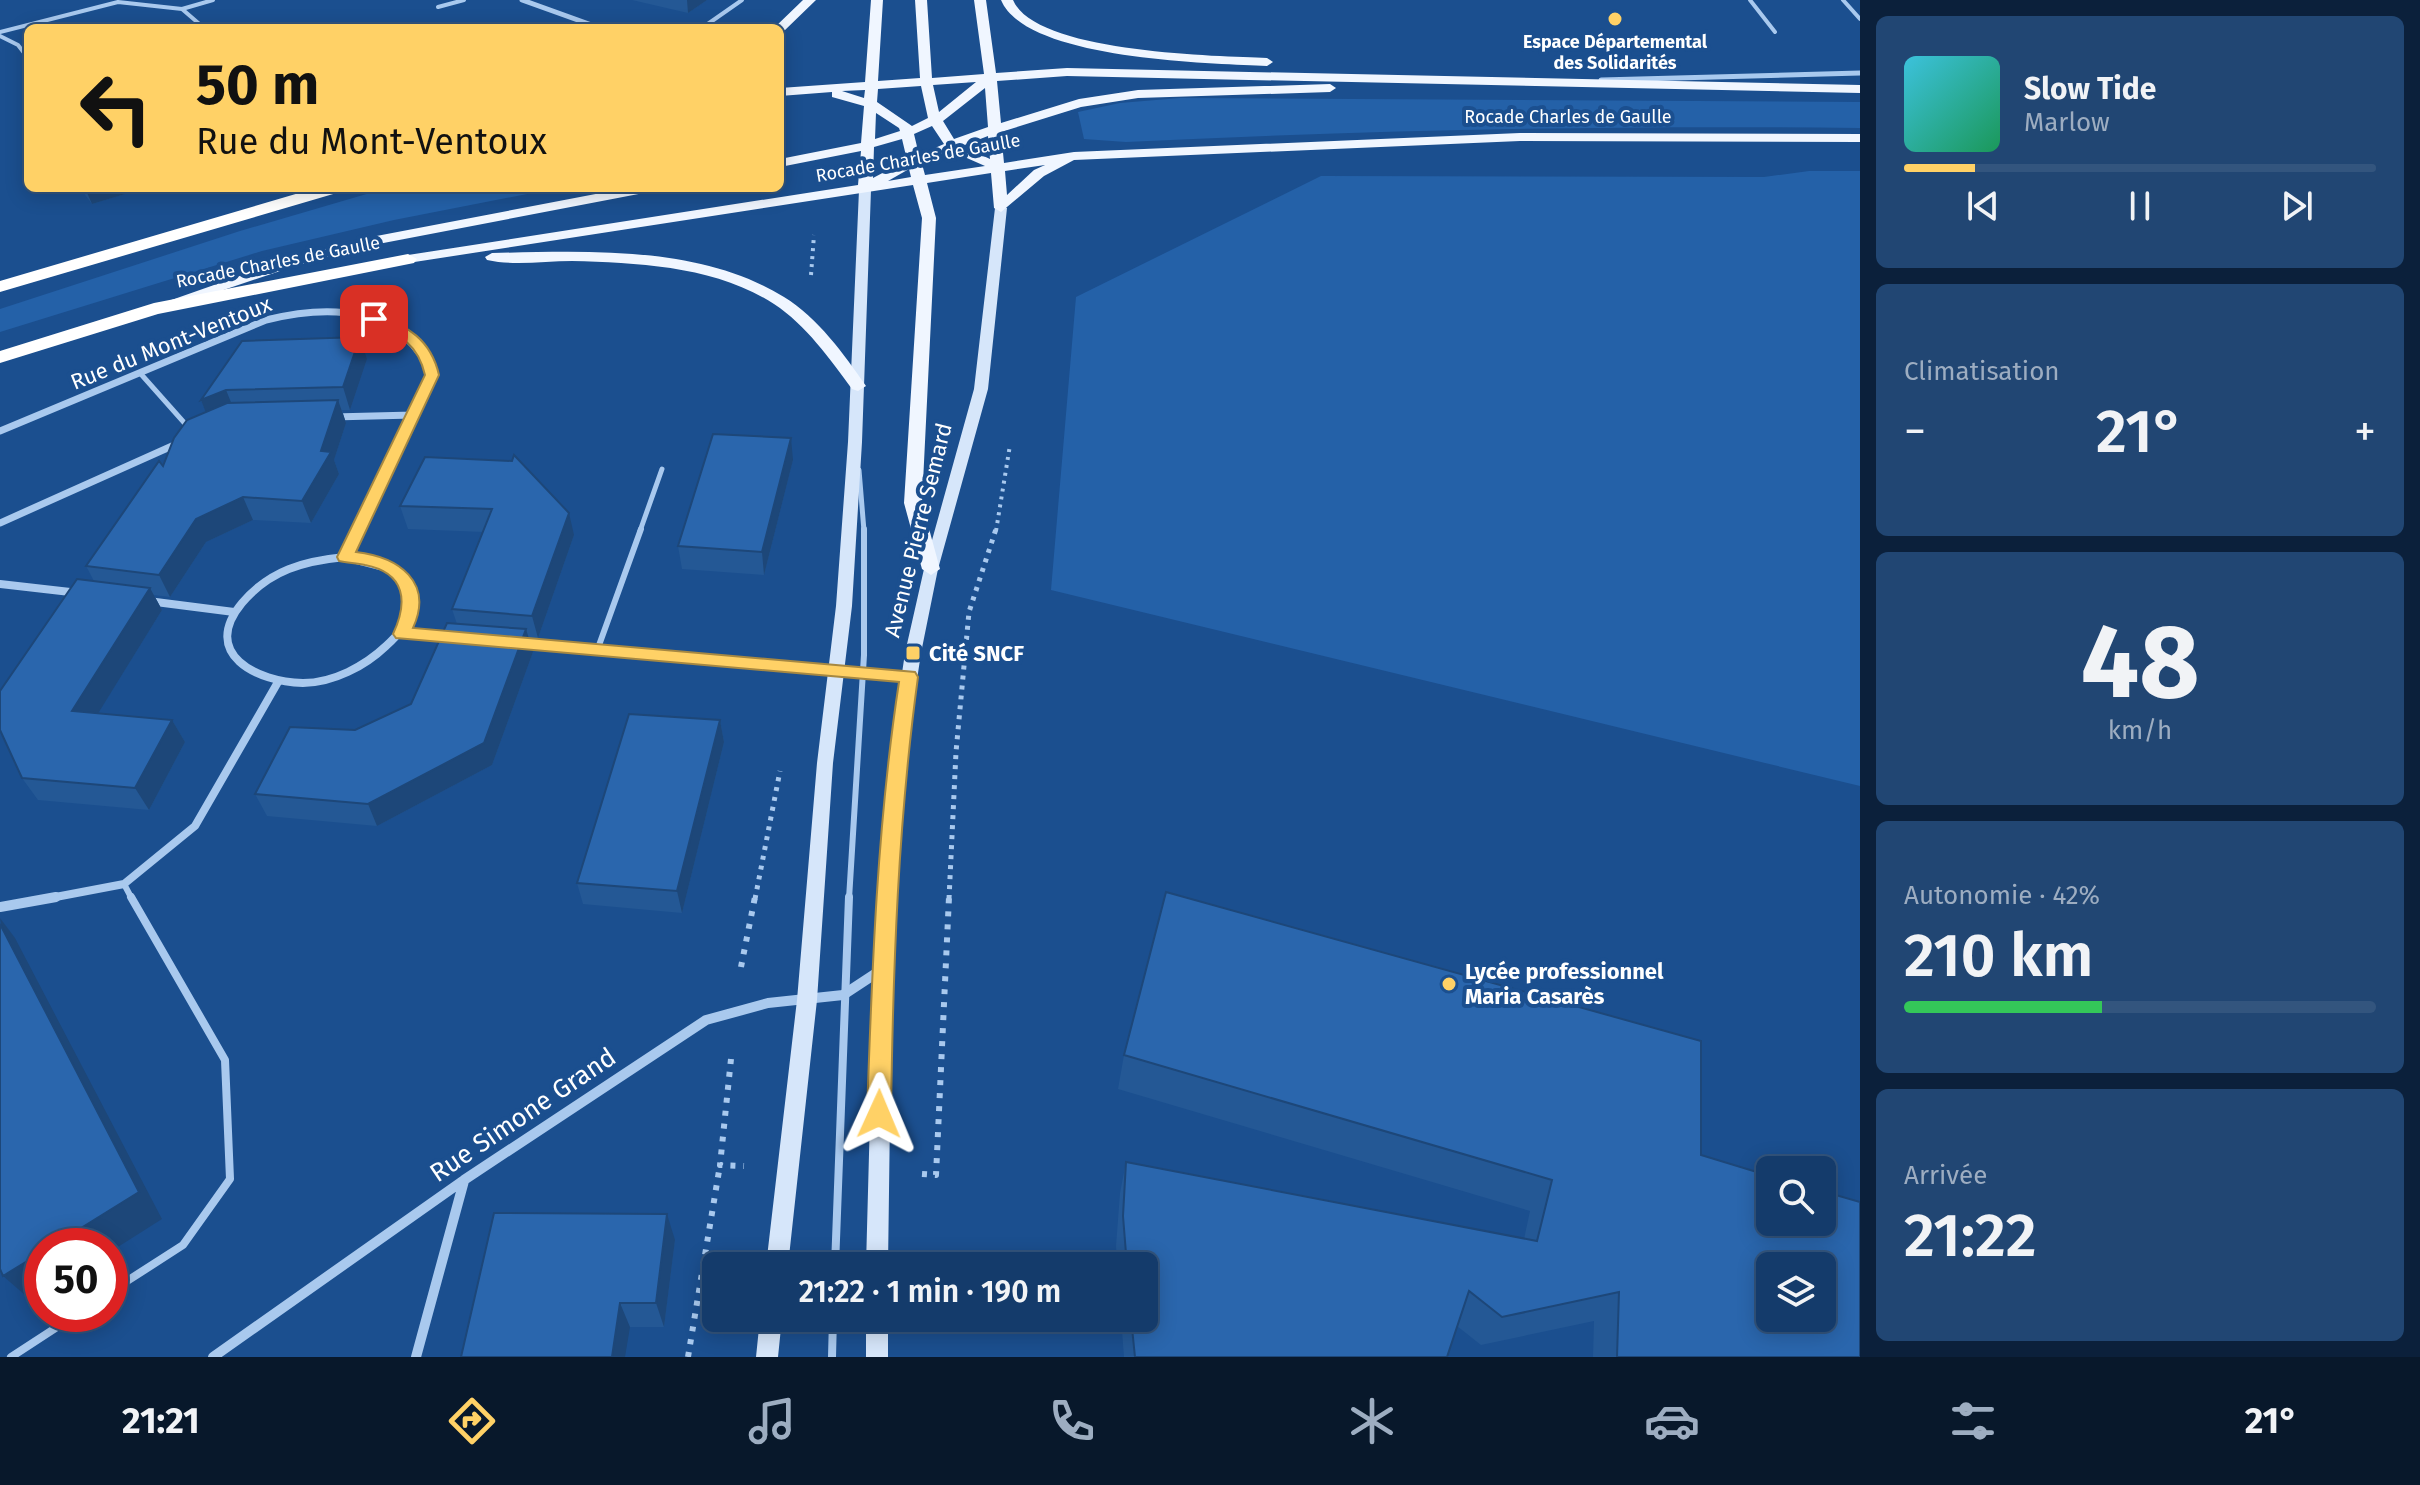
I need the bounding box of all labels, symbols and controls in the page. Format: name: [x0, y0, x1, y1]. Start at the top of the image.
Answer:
marker: Espace Départemental des Solidarités: [1606, 10, 1624, 28]
place label: Espace Départemental des Solidarités: [1523, 31, 1708, 74]
text: 50 m: [196, 52, 319, 119]
icon: left: [64, 56, 168, 160]
text: Slow Tide: [2024, 71, 2156, 107]
street label: Rocade Charles de Gaulle: [1464, 106, 1672, 128]
text: Marlow: [2024, 107, 2110, 138]
text: Rue du Mont-Ventoux: [196, 120, 547, 164]
street label: Rocade Charles de Gaulle: [814, 129, 1022, 187]
icon: previous: [1961, 184, 2005, 228]
icon: pause: [2118, 184, 2162, 228]
icon: next: [2275, 184, 2319, 228]
street label: Rocade Charles de Gaulle: [174, 231, 382, 293]
pin: [340, 285, 408, 353]
street label: Rue du Mont-Ventoux: [67, 290, 276, 396]
icon: arrive: [352, 297, 396, 341]
text: Climatisation: [1904, 356, 2060, 387]
text: 21°: [2096, 396, 2184, 468]
text: −: [1904, 405, 1926, 458]
text: +: [2354, 405, 2376, 458]
street label: Avenue Pierre Semard: [878, 420, 958, 640]
text: 48: [2080, 600, 2200, 725]
place label: Cité SNCF: [929, 640, 1024, 667]
marker: Cité SNCF: [904, 644, 922, 662]
text: km/h: [2108, 715, 2172, 746]
text: Autonomie · 42%: [1904, 880, 2100, 911]
text: 210 km: [1904, 920, 2093, 992]
place label: Lycée professionnel Maria Casarès: [1465, 958, 1664, 1010]
marker: Lycée professionnel Maria Casarès: [1440, 975, 1458, 993]
street label: Rue Simone Grand: [424, 1041, 622, 1189]
position arrow: [837, 1072, 921, 1156]
map controls: [1756, 1156, 1836, 1332]
button: search: [1756, 1156, 1836, 1236]
text: Arrivée: [1904, 1160, 1987, 1191]
text: 21:22: [1904, 1200, 2037, 1272]
speed limit sign: 50: [24, 1228, 128, 1332]
button: layers: [1756, 1252, 1836, 1332]
text: 21:22 · 1 min · 190 m: [799, 1274, 1061, 1310]
icon: directions: [444, 1393, 500, 1449]
icon: music: [744, 1393, 800, 1449]
icon: phone: [1044, 1393, 1100, 1449]
icon: climate: [1344, 1393, 1400, 1449]
icon: car: [1644, 1393, 1700, 1449]
icon: filters: [1945, 1393, 2001, 1449]
text: 21:21: [122, 1399, 200, 1443]
text: 21°: [2245, 1399, 2298, 1443]

